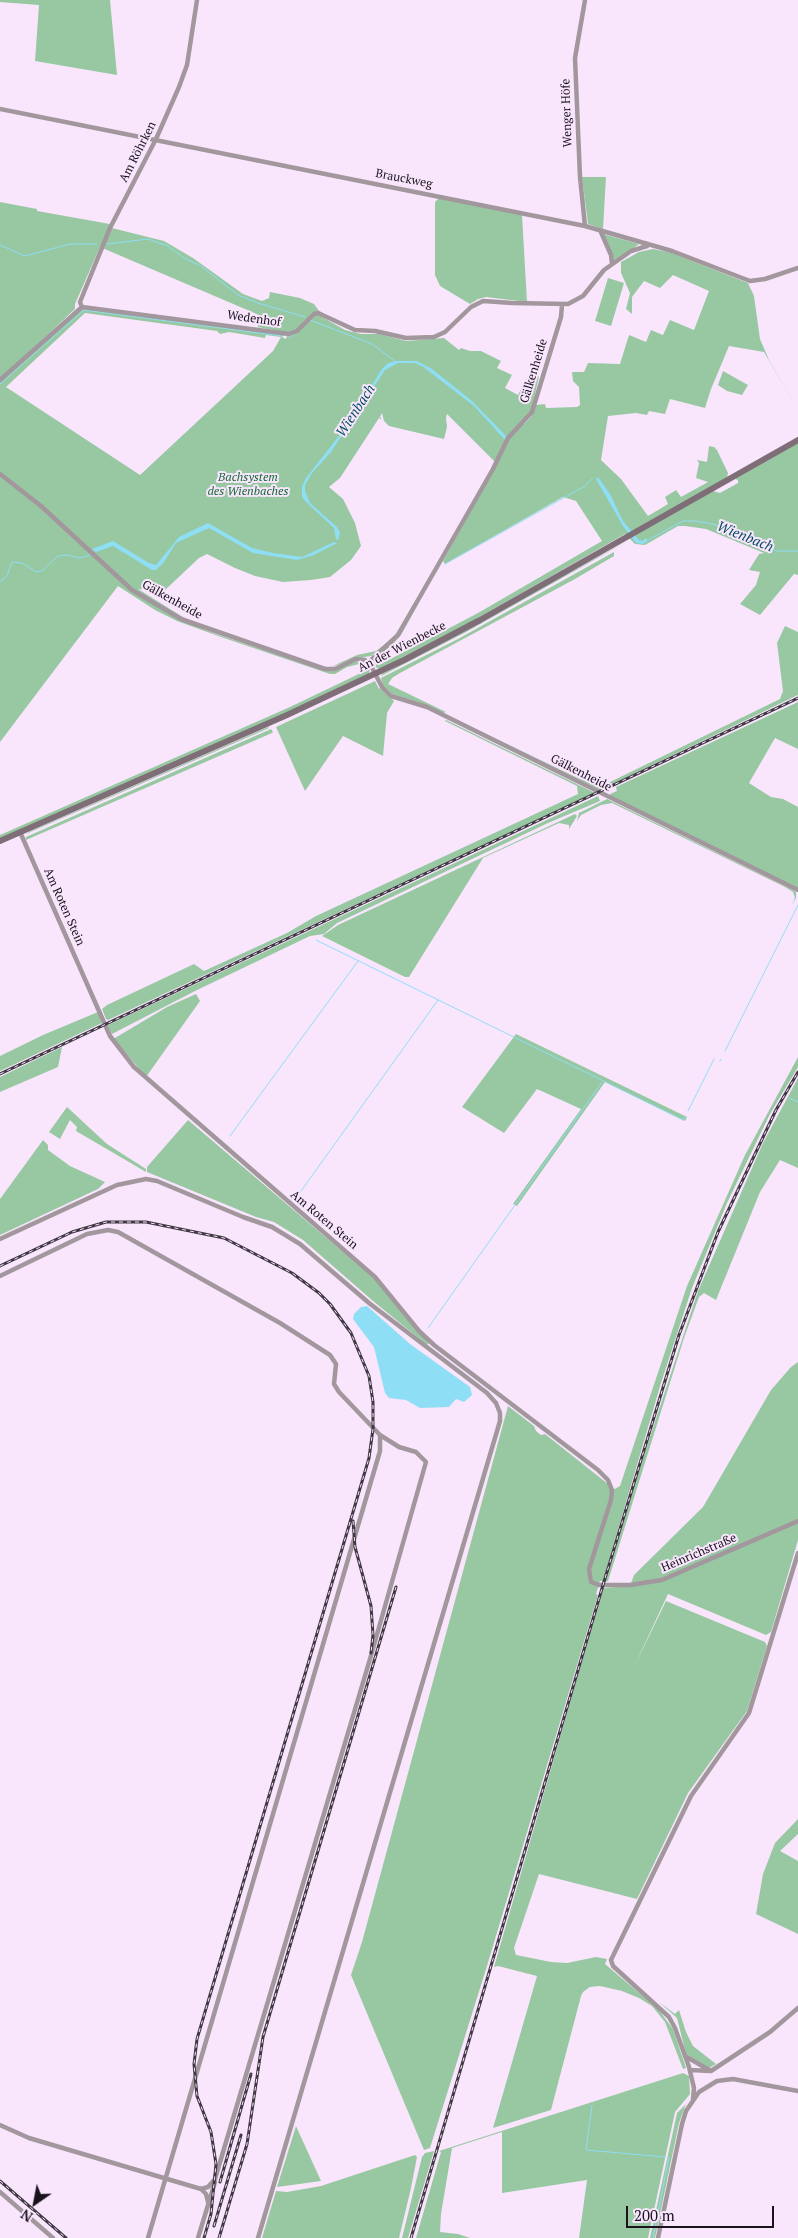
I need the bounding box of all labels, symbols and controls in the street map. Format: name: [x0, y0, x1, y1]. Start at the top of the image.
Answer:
street label: Wenger Höfe: [559, 78, 575, 148]
street label: Am Röhrken: [117, 119, 159, 185]
street label: Brauckweg: [374, 166, 434, 192]
street label: Wedenhof: [226, 308, 282, 330]
street label: Gälkenheide: [517, 337, 551, 405]
water label: Wienbach: [333, 382, 379, 440]
park label: Bachsystem des Wienbaches: [207, 471, 289, 499]
water label: Wienbach: [714, 518, 776, 556]
street label: Gälkenheide: [139, 578, 205, 622]
street label: An der Wienbecke: [356, 619, 448, 675]
street label: Gälkenheide: [548, 751, 614, 795]
street label: Am Roten Stein: [40, 866, 88, 948]
street label: Am Roten Stein: [287, 1188, 361, 1252]
street label: Heinrichstraße: [659, 1531, 739, 1575]
north arrow: [10, 2178, 60, 2228]
scale bar: [628, 2196, 776, 2228]
text: N: [17, 2205, 36, 2227]
text: 200 m: [634, 2205, 675, 2225]

